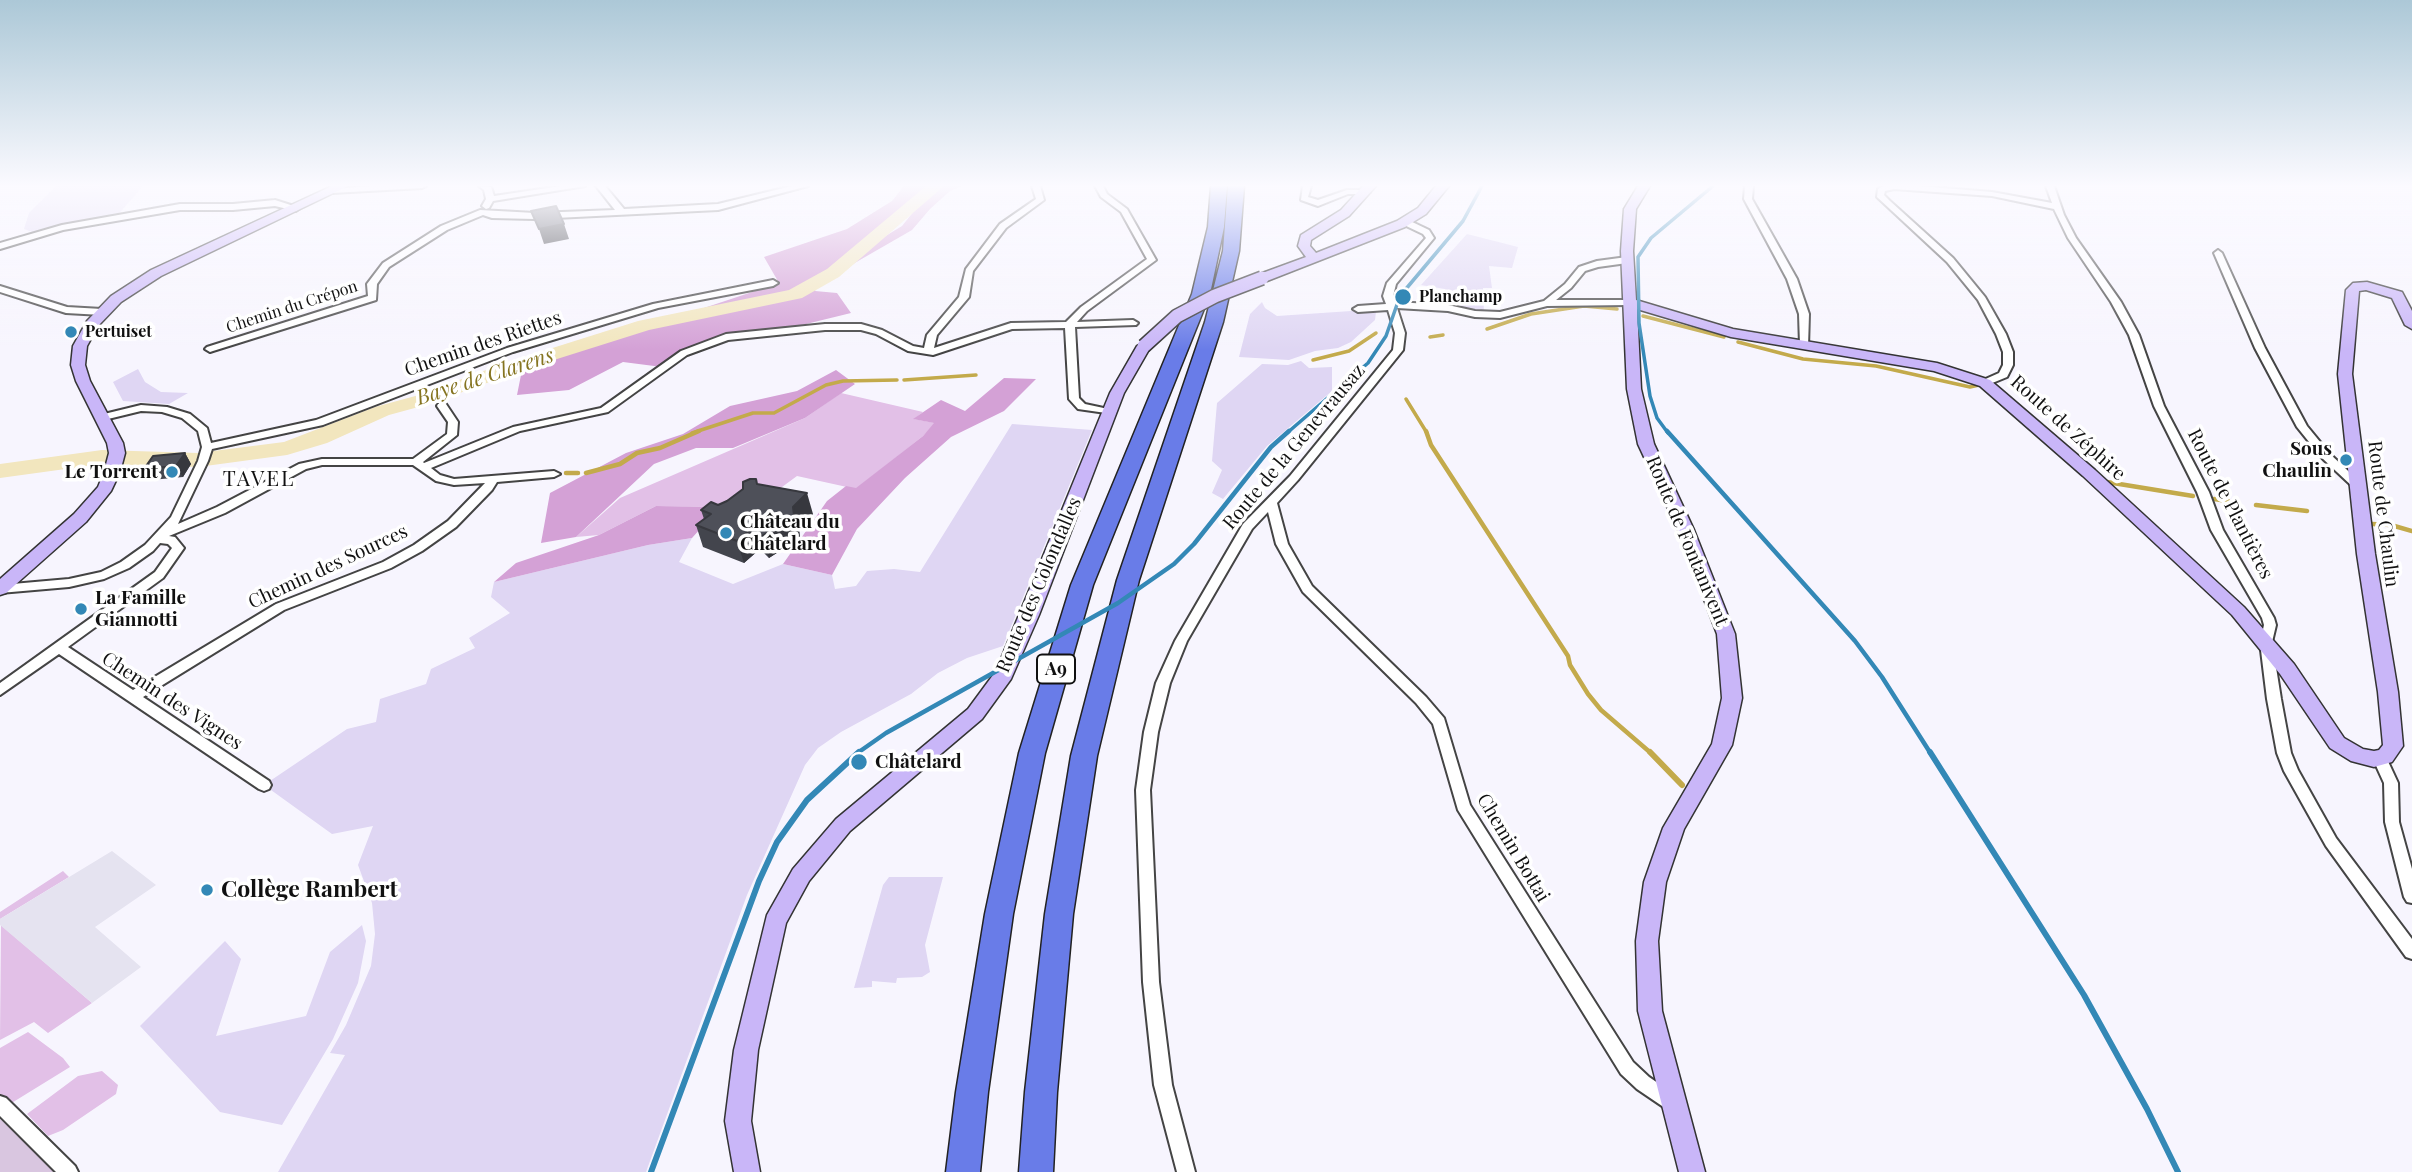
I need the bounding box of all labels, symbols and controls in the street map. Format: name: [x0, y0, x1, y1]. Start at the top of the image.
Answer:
street label: Chemin du Crépon: [224, 277, 360, 337]
marker: Planchamp: [1393, 287, 1413, 307]
place label: Planchamp: [1419, 287, 1502, 307]
street label: Chemin des Riettes: [402, 306, 564, 382]
place label: Pertuiset: [85, 322, 152, 342]
marker: Pertuiset: [63, 324, 79, 340]
water label: Baye de Clarens: [413, 343, 557, 411]
street label: Route de la Genevrausaz: [1218, 360, 1370, 534]
street label: Route de Zéphire: [2006, 371, 2130, 485]
street label: Route de Plantières: [2182, 425, 2278, 583]
place label: Sous Chaulin: [2262, 438, 2332, 482]
street label: Route de Chaulin: [2363, 440, 2403, 588]
marker: Sous Chaulin: [2338, 452, 2354, 468]
street label: Route de Fontanivent: [1641, 453, 1733, 629]
place label: Le Torrent: [64, 461, 158, 483]
marker: Le Torrent: [164, 464, 180, 480]
district label: TAVEL: [223, 466, 295, 492]
street label: Route des Colondalles: [992, 494, 1086, 676]
place label: Château du Châtelard: [740, 511, 840, 555]
street label: Chemin des Sources: [245, 520, 411, 614]
marker: Château du Châtelard: [718, 525, 734, 541]
place label: La Famille Giannotti: [95, 587, 186, 631]
marker: La Famille Giannotti: [73, 601, 89, 617]
street label: Chemin des Vignes: [98, 647, 246, 755]
road number: A9: [1037, 654, 1075, 684]
place label: Châtelard: [875, 751, 962, 773]
marker: Châtelard: [849, 752, 869, 772]
street label: Chemin Bottai: [1472, 790, 1554, 906]
place label: Collège Rambert: [221, 876, 398, 904]
marker: Collège Rambert: [199, 882, 215, 898]

